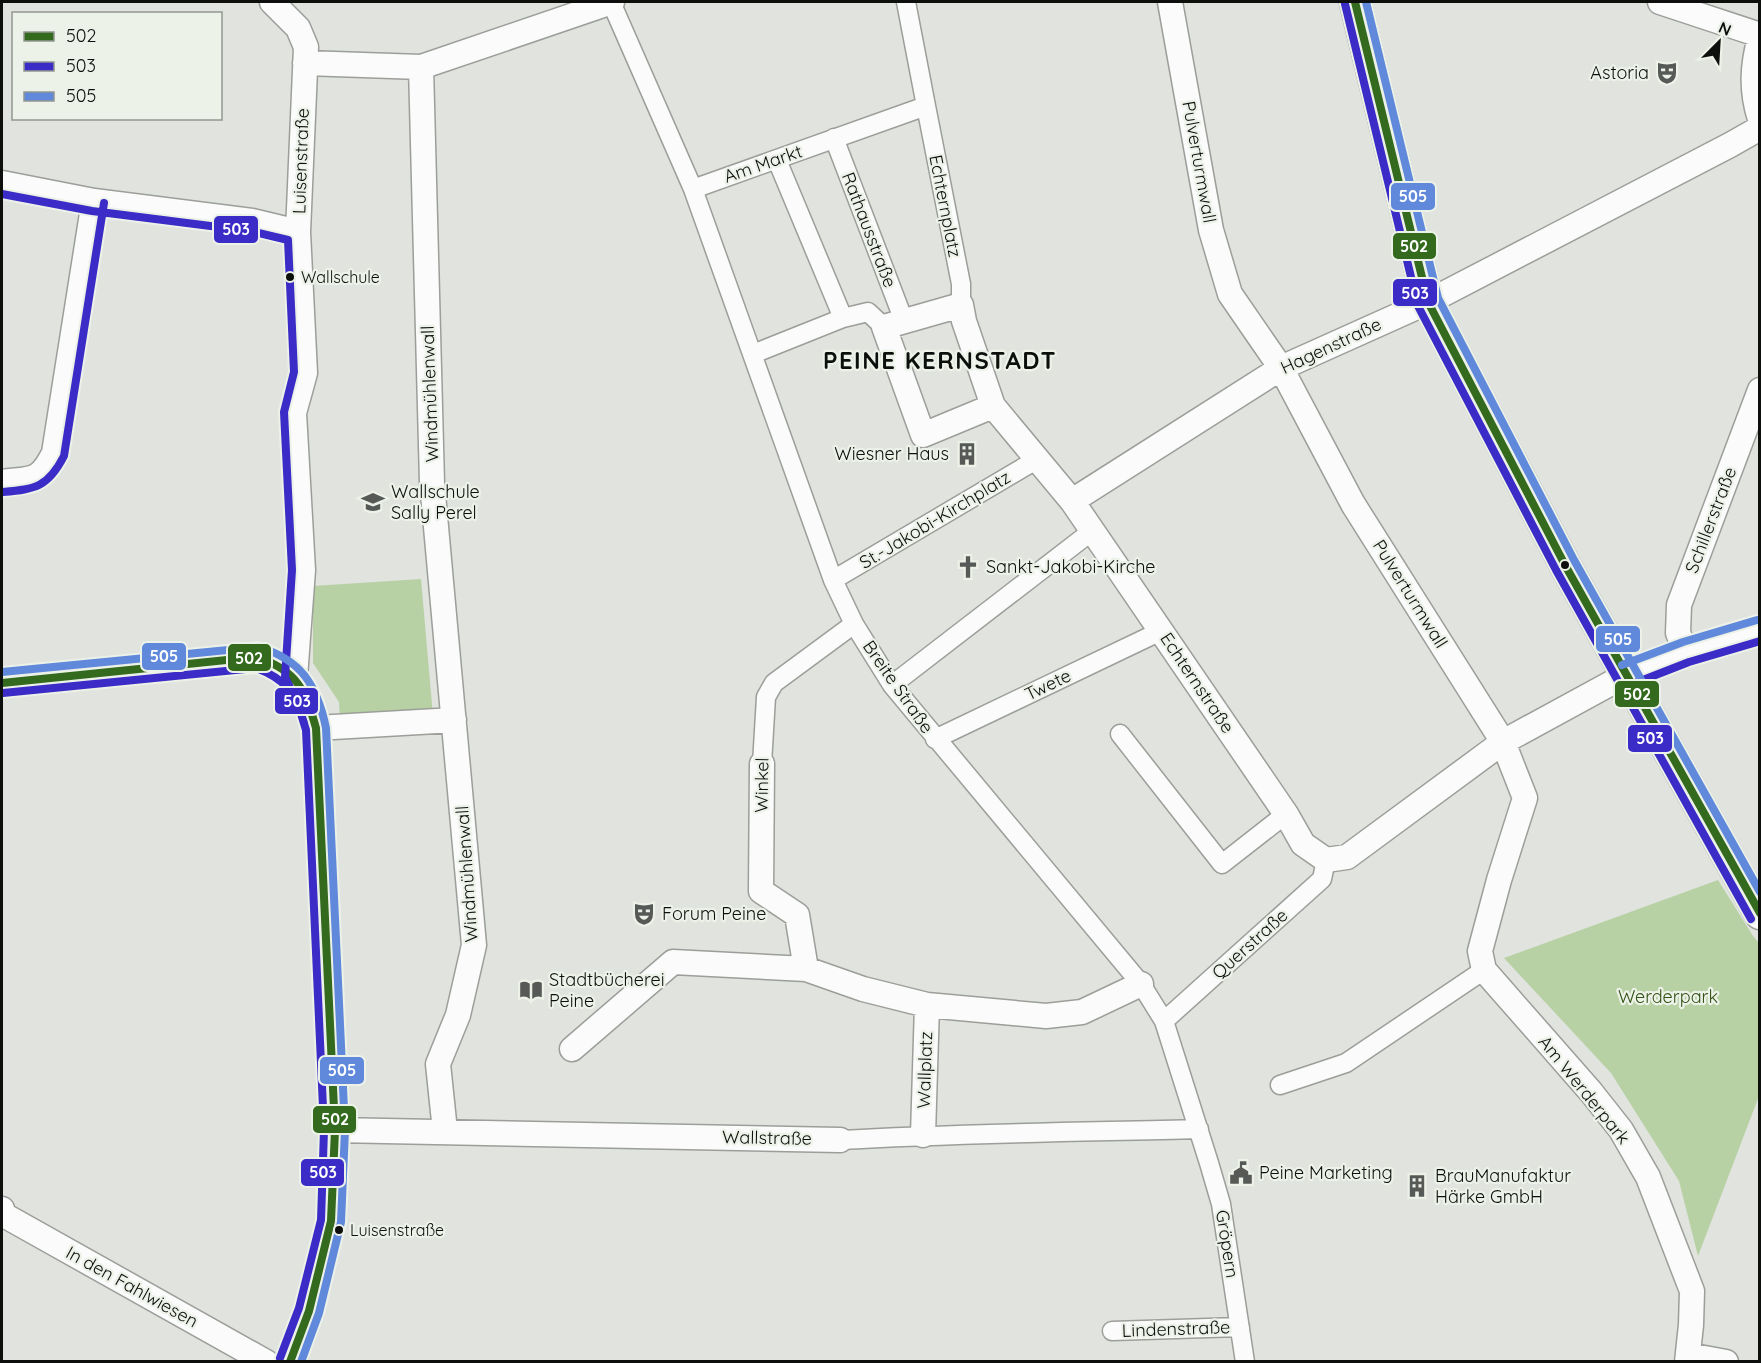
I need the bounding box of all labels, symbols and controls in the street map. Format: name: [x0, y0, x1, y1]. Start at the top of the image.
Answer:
legend: [12, 12, 222, 120]
north arrow: [1689, 12, 1749, 72]
text: N: [1716, 17, 1735, 40]
text: 502: [66, 24, 97, 47]
text: 503: [66, 54, 96, 77]
theatre icon: Astoria: [1654, 60, 1680, 86]
place label: Astoria: [1590, 61, 1649, 84]
text: 505: [66, 84, 96, 107]
street label: Pulverturmwall: [1177, 99, 1222, 225]
street label: Luisenstraße: [287, 108, 314, 214]
street label: Am Markt: [721, 139, 805, 188]
street label: Echternplatz: [924, 153, 967, 259]
street label: Rathausstraße: [837, 169, 902, 291]
line badge: 505: [1390, 182, 1436, 211]
text: 505: [1399, 186, 1427, 206]
line badge: 503: [213, 215, 259, 244]
text: 503: [222, 219, 250, 239]
line badge: 502: [1392, 232, 1437, 260]
text: 502: [1400, 236, 1428, 256]
place label: Wallschule: [301, 267, 380, 287]
marker: Wallschule: [284, 271, 296, 283]
line badge: 503: [1392, 278, 1438, 307]
text: 503: [1401, 283, 1429, 303]
street label: Hagenstraße: [1277, 312, 1385, 379]
street label: Windmühlenwall: [416, 325, 443, 463]
district label: PEINE KERNSTADT: [823, 345, 1057, 375]
building icon: Wiesner Haus: [954, 441, 980, 467]
place label: Wiesner Haus: [834, 442, 949, 465]
street label: Schillerstraße: [1680, 463, 1741, 576]
street label: St.-Jakobi-Kirchplatz: [855, 465, 1015, 574]
place label: Wallschule Sally Perel: [391, 480, 480, 524]
school or university icon: Wallschule Sally Perel: [360, 489, 386, 515]
street label: Pulverturmwall: [1368, 535, 1453, 652]
church icon: Sankt-Jakobi-Kirche: [955, 554, 981, 580]
place label: Sankt-Jakobi-Kirche: [986, 555, 1156, 578]
unlabelled marker: [1559, 559, 1571, 571]
line badge: 505: [1595, 625, 1641, 653]
street label: Echternstraße: [1155, 628, 1240, 737]
text: 505: [1604, 629, 1632, 649]
street label: Breite Straße: [858, 636, 939, 738]
line badge: 505: [141, 642, 187, 671]
line badge: 502: [227, 643, 272, 672]
text: 505: [150, 646, 178, 666]
text: 502: [235, 648, 263, 668]
street label: Twete: [1021, 664, 1075, 706]
line badge: 502: [1614, 680, 1660, 708]
text: 502: [1623, 684, 1651, 704]
line badge: 503: [274, 687, 319, 715]
text: 503: [283, 691, 311, 711]
line badge: 503: [1627, 724, 1673, 753]
text: 503: [1636, 728, 1664, 748]
street label: Winkel: [750, 757, 773, 813]
street label: Windmühlenwall: [450, 805, 483, 943]
theatre icon: Forum Peine: [631, 901, 657, 927]
place label: Forum Peine: [662, 902, 766, 925]
street label: Querstraße: [1207, 903, 1292, 984]
place label: Stadtbücherei Peine: [549, 968, 665, 1012]
library icon: Stadtbücherei Peine: [518, 977, 544, 1003]
park label: Werderpark: [1618, 985, 1718, 1008]
street label: Wallplatz: [912, 1031, 937, 1109]
street label: Am Werderpark: [1534, 1031, 1635, 1149]
line badge: 505: [319, 1056, 365, 1085]
text: 505: [328, 1060, 356, 1080]
line badge: 502: [312, 1105, 357, 1134]
text: 502: [321, 1109, 349, 1129]
street label: Wallstraße: [722, 1125, 812, 1150]
line badge: 503: [300, 1158, 345, 1187]
public building icon: Peine Marketing: [1228, 1160, 1254, 1186]
place label: Peine Marketing: [1259, 1161, 1393, 1184]
text: 503: [309, 1162, 337, 1182]
place label: BrauManufaktur Härke GmbH: [1435, 1164, 1571, 1208]
building icon: BrauManufaktur Härke GmbH: [1404, 1173, 1430, 1199]
street label: Gröpern: [1211, 1208, 1244, 1280]
place label: Luisenstraße: [350, 1220, 444, 1240]
marker: Luisenstraße: [333, 1224, 345, 1236]
street label: In den Fahlwiesen: [62, 1241, 202, 1332]
street label: Lindenstraße: [1121, 1315, 1231, 1342]

